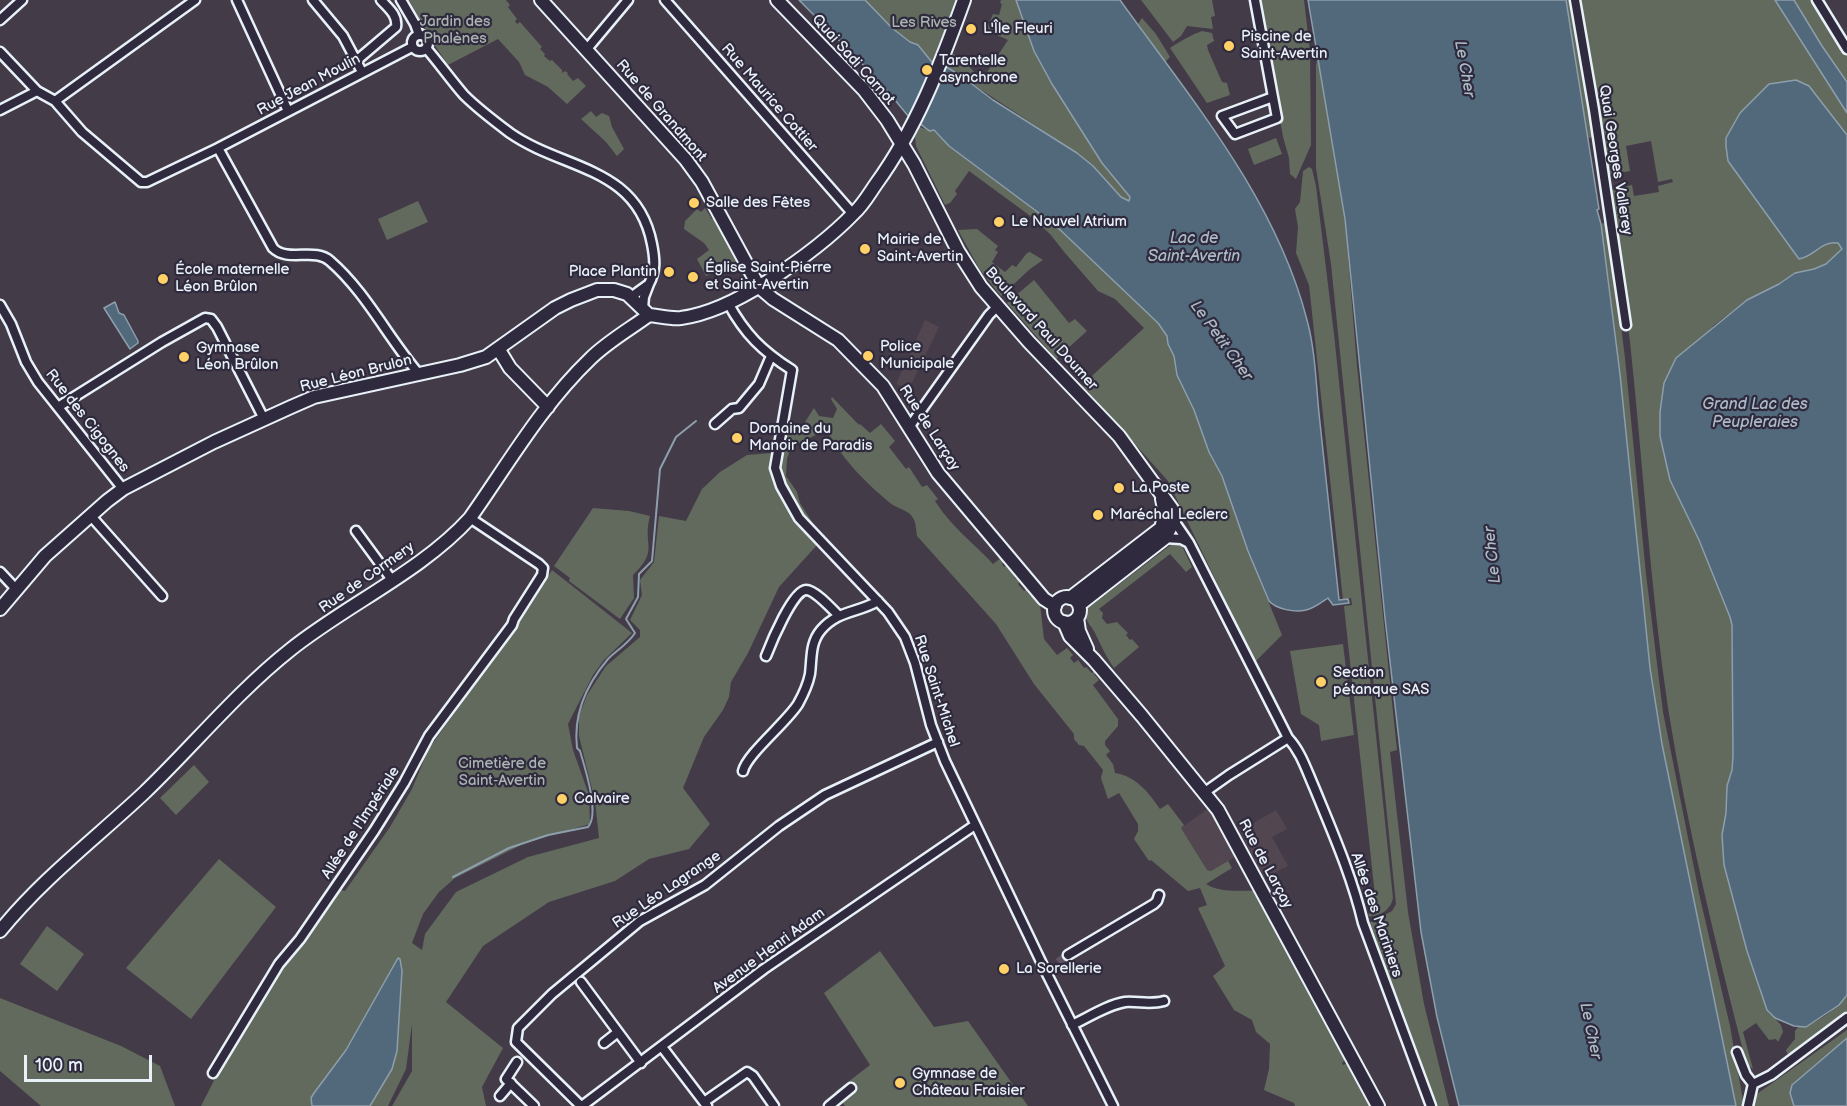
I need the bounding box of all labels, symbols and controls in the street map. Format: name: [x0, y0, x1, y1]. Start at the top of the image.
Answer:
street label: Quai Sadi Carnot: [808, 11, 898, 109]
park label: Jardin des Phalènes: [420, 13, 490, 48]
park label: Les Rives: [891, 14, 957, 32]
place label: L'Île Fleuri: [983, 20, 1053, 38]
marker: L'Île Fleuri: [964, 22, 978, 36]
place label: Piscine de Saint-Avertin: [1241, 28, 1327, 63]
marker: Piscine de Saint-Avertin: [1222, 39, 1236, 53]
water label: Le Cher: [1450, 39, 1478, 99]
street label: Rue Maurice Cottier: [717, 40, 821, 156]
street label: Rue Jean Moulin: [254, 50, 364, 120]
place label: Tarentelle asynchrone: [939, 52, 1018, 87]
street label: Rue de Grandmont: [612, 56, 710, 166]
marker: Tarentelle asynchrone: [920, 63, 934, 77]
street label: Quai Georges Vallerey: [1594, 84, 1636, 236]
place label: Salle des Fêtes: [706, 194, 810, 212]
marker: Salle des Fêtes: [687, 196, 701, 210]
place label: Le Nouvel Atrium: [1011, 213, 1127, 231]
marker: Le Nouvel Atrium: [992, 215, 1006, 229]
water label: Lac de Saint-Avertin: [1148, 229, 1240, 267]
place label: Mairie de Saint-Avertin: [877, 231, 963, 266]
marker: Mairie de Saint-Avertin: [858, 242, 872, 256]
place label: Église Saint-Pierre et Saint-Avertin: [705, 259, 831, 294]
place label: École maternelle Léon Brûlon: [175, 261, 289, 296]
place label: Place Plantin: [569, 263, 657, 281]
street label: Boulevard Paul Doumer: [981, 264, 1101, 394]
marker: Place Plantin: [662, 265, 676, 279]
marker: Église Saint-Pierre et Saint-Avertin: [686, 270, 700, 284]
marker: École maternelle Léon Brûlon: [156, 272, 170, 286]
water label: Le Petit Cher: [1186, 297, 1256, 385]
place label: Police Municipale: [880, 338, 954, 373]
place label: Gymnase Léon Brûlon: [196, 339, 279, 374]
marker: Police Municipale: [861, 349, 875, 363]
marker: Gymnase Léon Brûlon: [177, 350, 191, 364]
street label: Rue Léon Brulon: [298, 351, 414, 397]
street label: Rue des Cigognes: [41, 366, 133, 476]
street label: Rue de Larçay: [895, 382, 963, 474]
water label: Grand Lac des Peupleraies: [1702, 395, 1808, 433]
place label: Domaine du Manoir de Paradis: [749, 420, 872, 455]
marker: Domaine du Manoir de Paradis: [730, 431, 744, 445]
place label: La Poste: [1131, 479, 1190, 497]
marker: La Poste: [1112, 481, 1126, 495]
place label: Maréchal Leclerc: [1110, 506, 1228, 524]
marker: Maréchal Leclerc: [1091, 508, 1105, 522]
water label: Le Cher: [1480, 526, 1506, 584]
street label: Rue de Cormery: [316, 538, 418, 618]
street label: Rue Saint-Michel: [909, 633, 963, 749]
place label: Section pétanque SAS: [1333, 664, 1429, 699]
marker: Section pétanque SAS: [1314, 675, 1328, 689]
park label: Cimetière de Saint-Avertin: [458, 755, 546, 790]
street label: Allée de l'Impériale: [318, 763, 404, 883]
place label: Calvaire: [574, 790, 630, 808]
marker: Calvaire: [555, 792, 569, 806]
street label: Rue de Larçay: [1234, 816, 1296, 912]
street label: Rue Léo Lagrange: [609, 847, 725, 933]
street label: Allée des Mariniers: [1346, 850, 1406, 980]
street label: Avenue Henri Adam: [709, 904, 829, 998]
place label: La Sorellerie: [1016, 960, 1102, 978]
marker: La Sorellerie: [997, 962, 1011, 976]
water label: Le Cher: [1575, 1001, 1605, 1061]
scale bar: [27, 1043, 154, 1081]
text: 100 m: [35, 1055, 83, 1076]
place label: Gymnase de Château Fraisier: [912, 1065, 1025, 1100]
marker: Gymnase de Château Fraisier: [893, 1076, 907, 1090]

